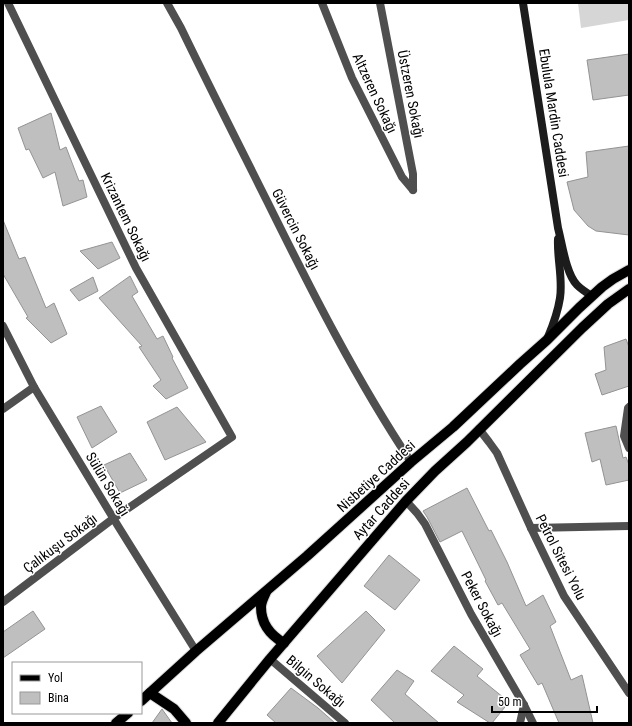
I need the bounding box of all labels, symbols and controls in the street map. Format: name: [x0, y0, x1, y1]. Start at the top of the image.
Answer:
street label: Ebulula Mardin Caddesi: [536, 48, 572, 178]
street label: Üstzeren Sokağı: [395, 49, 427, 139]
street label: Altzeren Sokağı: [350, 51, 400, 135]
street label: Krizantem Sokağı: [98, 170, 154, 264]
street label: Güvercin Sokağı: [269, 186, 323, 272]
street label: Nisbetiye Caddesi: [334, 437, 418, 515]
street label: Sülün Sokağı: [83, 449, 133, 519]
street label: Aytar Caddesi: [349, 475, 413, 543]
street label: Çalıkuşu Sokağı: [20, 510, 100, 576]
street label: Petrol Sitesi Yolu: [533, 512, 589, 602]
street label: Peker Sokağı: [458, 568, 506, 640]
street label: Bilgin Sokağı: [283, 652, 349, 710]
legend: [12, 662, 142, 714]
text: Yol: [48, 671, 63, 685]
scale bar: [492, 688, 597, 714]
text: Bina: [48, 691, 69, 705]
text: 50 m: [498, 695, 522, 709]

